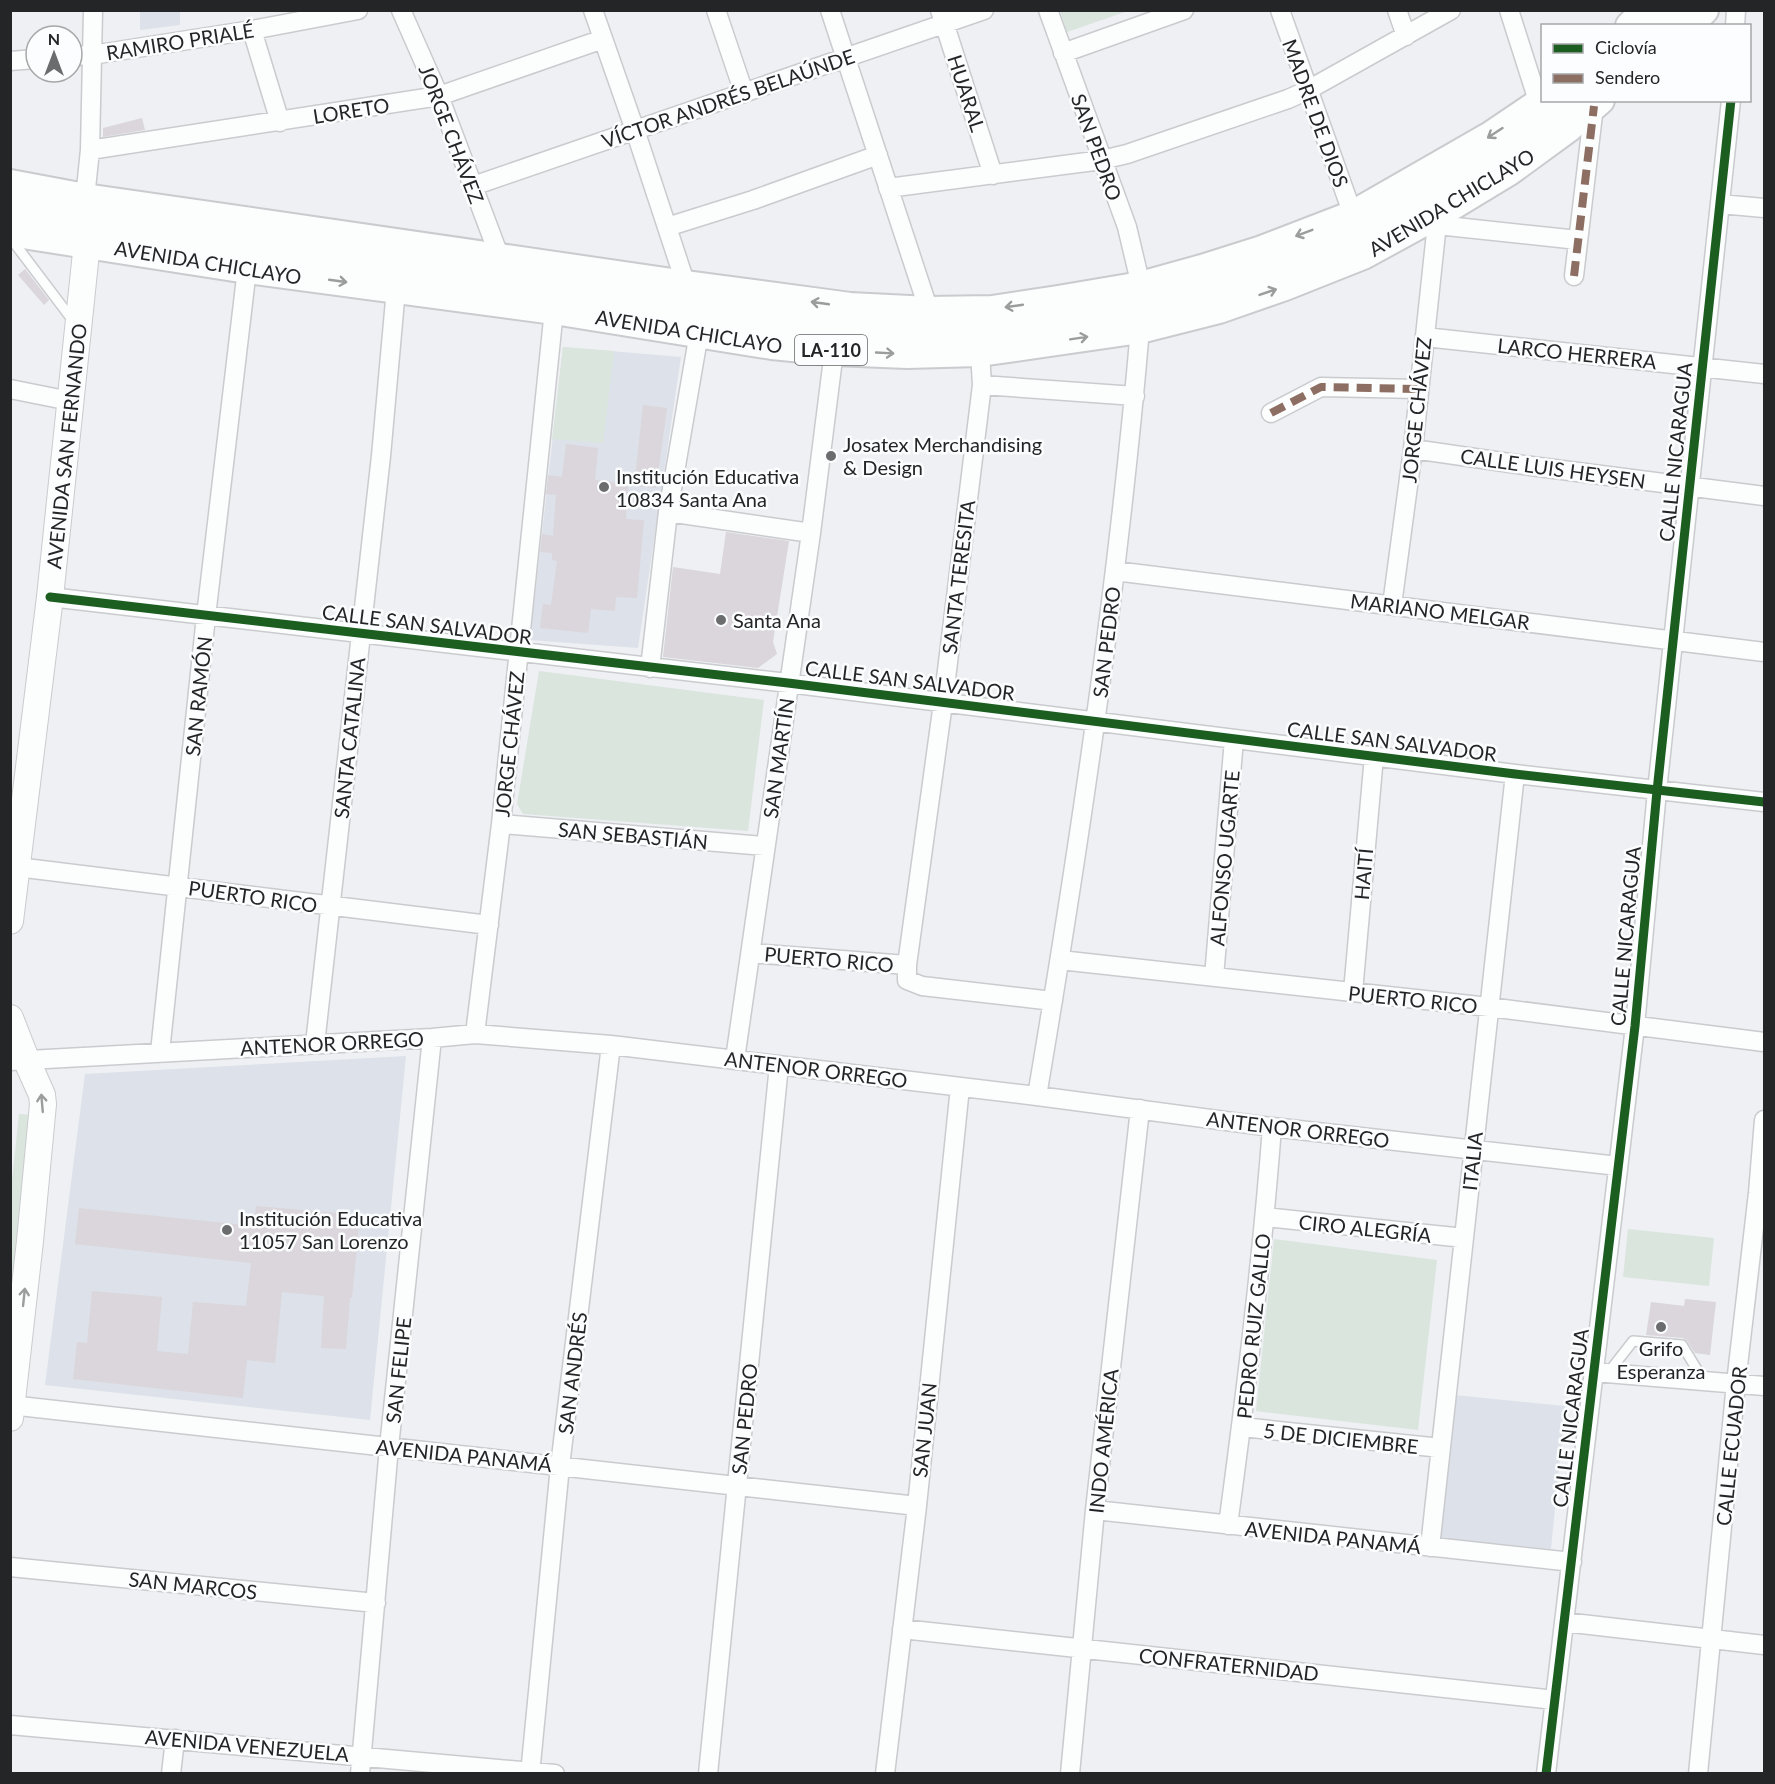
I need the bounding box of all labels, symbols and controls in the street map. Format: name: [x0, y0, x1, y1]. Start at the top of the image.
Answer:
street label: RAMIRO PRIALÉ: [104, 17, 256, 65]
north arrow: [24, 24, 84, 84]
legend: [1541, 24, 1751, 102]
text: N: [48, 29, 60, 48]
street label: MADRE DE DIOS: [1278, 36, 1354, 190]
text: Ciclovía: [1595, 36, 1657, 58]
street label: VÍCTOR ANDRÉS BELAÚNDE: [599, 43, 857, 153]
street label: HUARAL: [943, 51, 991, 135]
street label: JORGE CHÁVEZ: [415, 61, 489, 207]
text: Sendero: [1595, 66, 1660, 88]
street label: SAN PEDRO: [1067, 90, 1127, 204]
street label: LORETO: [311, 92, 391, 128]
one-way arrow: [1487, 127, 1504, 139]
street label: AVENIDA CHICLAYO: [1364, 143, 1538, 261]
one-way arrow: [1295, 229, 1314, 240]
street label: AVENIDA CHICLAYO: [113, 235, 303, 289]
one-way arrow: [328, 276, 348, 287]
one-way arrow: [1258, 285, 1277, 296]
one-way arrow: [810, 297, 830, 308]
one-way arrow: [1005, 301, 1025, 312]
street label: AVENIDA CHICLAYO: [594, 304, 784, 358]
street label: AVENIDA SAN FERNANDO: [41, 322, 91, 570]
one-way arrow: [1069, 332, 1089, 343]
street label: LARCO HERRERA: [1496, 333, 1658, 373]
road number: LA-110: [795, 335, 867, 365]
street label: JORGE CHÁVEZ: [1396, 336, 1436, 484]
one-way arrow: [875, 348, 895, 359]
street label: CALLE NICARAGUA: [1654, 361, 1696, 543]
place label: Josatex Merchandising & Design: [843, 432, 1042, 479]
street label: CALLE LUIS HEYSEN: [1459, 443, 1647, 493]
marker: Josatex Merchandising & Design: [824, 449, 838, 463]
place label: Institución Educativa 10834 Santa Ana: [616, 464, 799, 511]
marker: Institución Educativa 10834 Santa Ana: [597, 480, 611, 494]
street label: SANTA TERESITA: [937, 498, 979, 655]
street label: SAN PEDRO: [1087, 585, 1125, 699]
street label: MARIANO MELGAR: [1349, 588, 1531, 634]
street label: CALLE SAN SALVADOR: [321, 599, 534, 649]
place label: Santa Ana: [733, 608, 821, 632]
marker: Santa Ana: [714, 613, 728, 627]
street label: SAN RAMÓN: [180, 635, 216, 757]
street label: CALLE SAN SALVADOR: [804, 655, 1017, 705]
street label: SANTA CATALINA: [329, 656, 369, 820]
street label: JORGE CHÁVEZ: [489, 670, 529, 818]
street label: SAN MARTÍN: [758, 696, 798, 820]
street label: CALLE SAN SALVADOR: [1286, 716, 1499, 766]
street label: ALFONSO UGARTE: [1204, 769, 1244, 947]
street label: SAN SEBASTIÁN: [557, 816, 709, 854]
street label: CALLE NICARAGUA: [1605, 845, 1645, 1027]
street label: HAITÍ: [1349, 846, 1377, 901]
street label: PUERTO RICO: [187, 875, 319, 917]
street label: PUERTO RICO: [763, 941, 895, 977]
street label: PUERTO RICO: [1347, 980, 1479, 1018]
street label: ANTENOR ORREGO: [239, 1026, 425, 1060]
street label: ANTENOR ORREGO: [723, 1046, 909, 1092]
one-way arrow: [36, 1094, 47, 1114]
street label: ANTENOR ORREGO: [1205, 1106, 1391, 1152]
street label: ITALIA: [1457, 1130, 1487, 1192]
place label: Institución Educativa 11057 San Lorenzo: [239, 1206, 422, 1253]
street label: CIRO ALEGRÍA: [1298, 1209, 1433, 1247]
marker: Institución Educativa 11057 San Lorenzo: [220, 1223, 234, 1237]
street label: PEDRO RUIZ GALLO: [1231, 1232, 1275, 1420]
one-way arrow: [19, 1288, 30, 1308]
street label: SAN ANDRÉS: [553, 1311, 591, 1435]
street label: SAN FELIPE: [380, 1316, 416, 1424]
marker: Grifo Esperanza: [1654, 1320, 1668, 1334]
street label: CALLE NICARAGUA: [1547, 1327, 1593, 1509]
place label: Grifo Esperanza: [1616, 1336, 1706, 1383]
street label: SAN PEDRO: [726, 1362, 762, 1476]
street label: CALLE ECUADOR: [1711, 1365, 1751, 1527]
street label: INDO AMÉRICA: [1083, 1367, 1123, 1514]
street label: SAN JUAN: [907, 1381, 941, 1479]
street label: 5 DE DICIEMBRE: [1262, 1418, 1420, 1458]
street label: AVENIDA PANAMÁ: [375, 1434, 554, 1476]
street label: AVENIDA PANAMÁ: [1244, 1516, 1423, 1558]
street label: SAN MARCOS: [128, 1566, 258, 1604]
street label: CONFRATERNIDAD: [1138, 1643, 1320, 1685]
street label: AVENIDA VENEZUELA: [144, 1724, 350, 1766]

